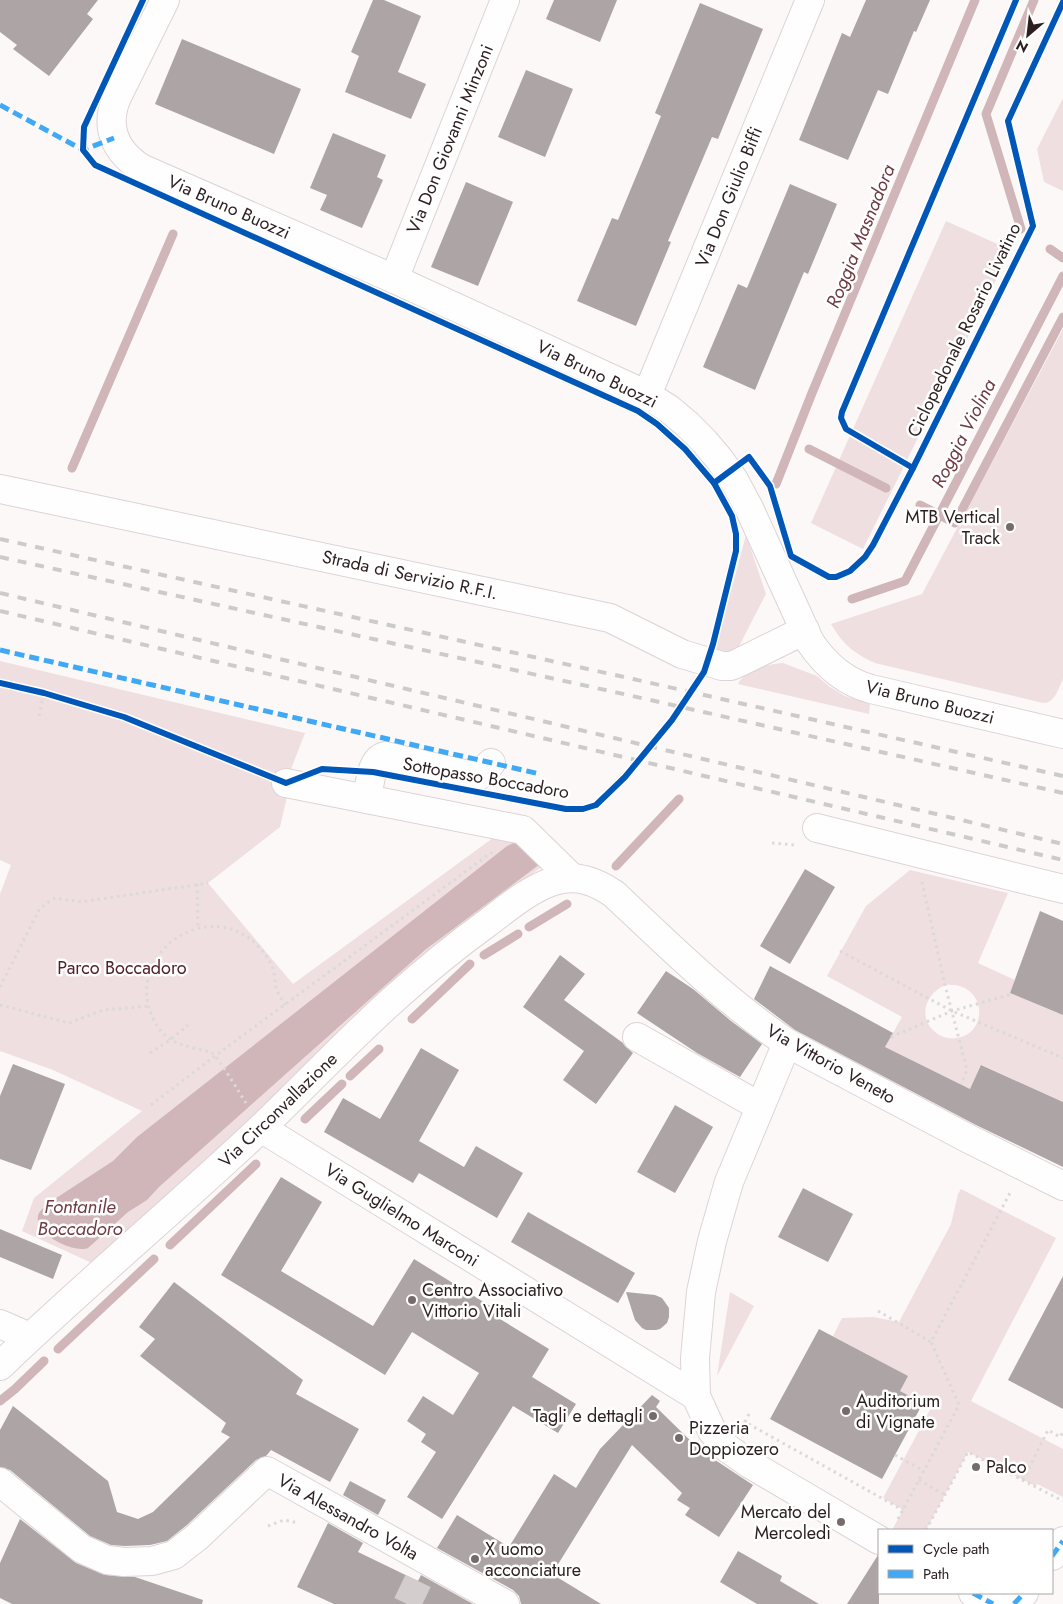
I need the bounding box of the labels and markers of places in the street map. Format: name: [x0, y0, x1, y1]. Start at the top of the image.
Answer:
place label: MTB Vertical Track: [905, 504, 1000, 551]
marker: MTB Vertical Track: [1004, 521, 1016, 533]
place label: Centro Associativo Vittorio Vitali: [422, 1277, 563, 1324]
marker: Centro Associativo Vittorio Vitali: [406, 1294, 418, 1306]
place label: Auditorium di Vignate: [856, 1388, 940, 1435]
place label: Tagli e dettagli: [533, 1403, 643, 1429]
marker: Auditorium di Vignate: [840, 1405, 852, 1417]
marker: Tagli e dettagli: [647, 1410, 659, 1422]
place label: Pizzeria Doppiozero: [689, 1415, 779, 1462]
marker: Pizzeria Doppiozero: [673, 1432, 685, 1444]
place label: Palco: [986, 1454, 1027, 1480]
marker: Palco: [970, 1461, 982, 1473]
place label: Mercato del Mercoledì: [741, 1499, 831, 1546]
marker: Mercato del Mercoledì: [835, 1516, 847, 1528]
place label: X uomo acconciature: [485, 1536, 581, 1583]
marker: X uomo acconciature: [469, 1553, 481, 1565]

